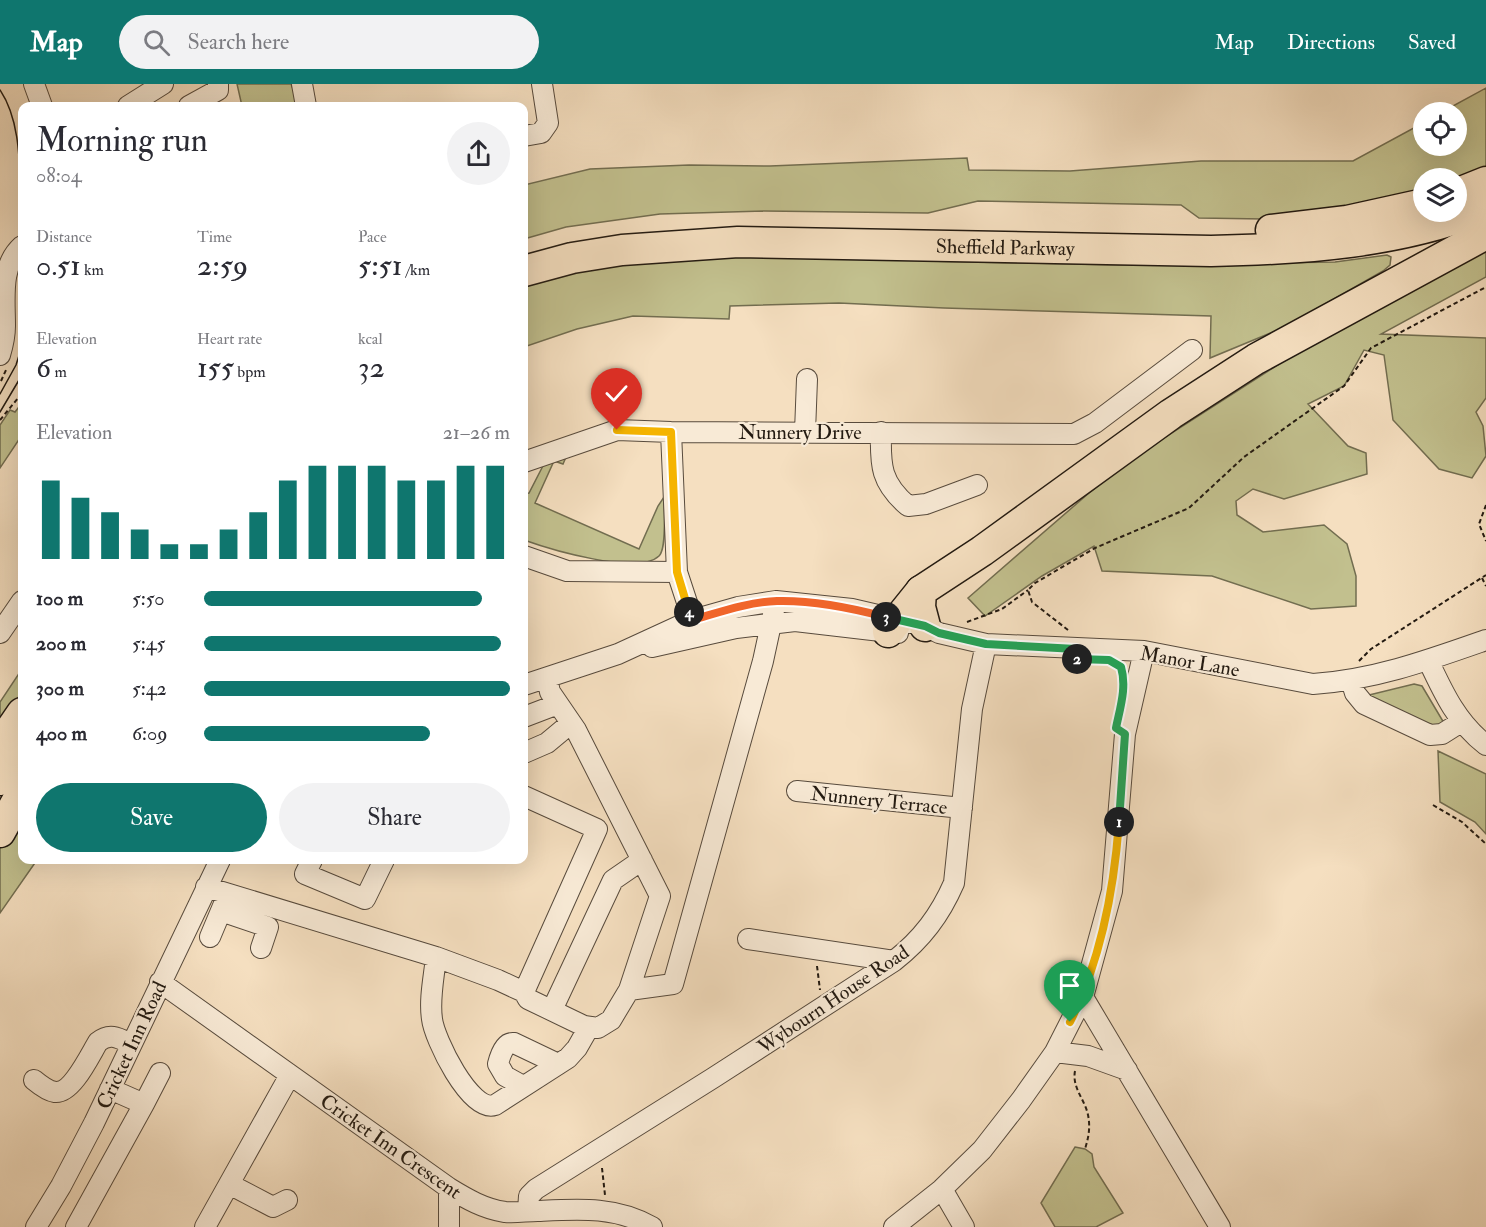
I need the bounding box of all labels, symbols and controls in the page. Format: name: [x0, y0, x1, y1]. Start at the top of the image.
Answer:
search box: [119, 15, 539, 69]
text: Map: [30, 25, 83, 60]
icon: search: [140, 26, 173, 59]
text: Search here: [188, 28, 289, 56]
text: Map: [1214, 29, 1254, 56]
text: Directions: [1287, 29, 1375, 56]
text: Saved: [1408, 29, 1456, 56]
map controls: [1413, 102, 1467, 222]
button: locate: [1413, 102, 1467, 156]
text: Morning run: [36, 120, 208, 161]
button: share: [447, 122, 510, 185]
text: 08:04: [36, 163, 82, 188]
button: layers: [1413, 168, 1467, 222]
text: Distance: [36, 227, 92, 247]
text: Time: [197, 227, 232, 247]
text: Pace: [358, 227, 387, 247]
street label: Sheffield Parkway: [936, 234, 1076, 261]
text: 0.51: [36, 247, 81, 284]
text: 2:59: [197, 247, 248, 284]
text: 5:51: [358, 247, 403, 284]
text: km: [81, 260, 104, 280]
text: /km: [403, 260, 430, 280]
text: Elevation: [36, 329, 97, 349]
text: Heart rate: [197, 329, 262, 349]
text: kcal: [358, 329, 383, 349]
text: 6: [36, 349, 51, 386]
text: 155: [197, 349, 234, 386]
text: 32: [358, 349, 385, 386]
text: m: [51, 362, 67, 382]
text: bpm: [234, 362, 266, 382]
pin: [591, 368, 642, 430]
icon: check: [600, 377, 633, 410]
text: Elevation: [36, 420, 112, 445]
text: 21–26 m: [443, 420, 510, 445]
street label: Nunnery Drive: [738, 420, 862, 445]
text: 100 m: [36, 586, 83, 611]
text: 5:50: [132, 586, 165, 611]
pin: 4: [674, 597, 704, 627]
text: 4: [685, 602, 693, 622]
pin: 3: [871, 602, 901, 632]
text: 3: [883, 607, 889, 627]
text: 200 m: [36, 631, 86, 656]
text: 5:45: [132, 631, 165, 656]
street label: Manor Lane: [1138, 640, 1242, 683]
pin: 2: [1062, 644, 1092, 674]
text: 2: [1073, 649, 1081, 669]
text: 300 m: [36, 676, 84, 701]
text: 5:42: [132, 676, 167, 701]
text: 400 m: [36, 721, 87, 746]
text: 6:09: [132, 721, 168, 746]
street label: Nunnery Terrace: [809, 781, 949, 820]
button: Save: [36, 783, 267, 852]
button: Share: [279, 783, 510, 852]
pin: 1: [1104, 807, 1134, 837]
text: 1: [1116, 812, 1122, 832]
street label: Wybourn House Road: [752, 939, 914, 1060]
pin: [1044, 960, 1095, 1022]
icon: arrive: [1053, 969, 1086, 1002]
street label: Cricket Inn Road: [91, 977, 172, 1113]
street label: Cricket Inn Crescent: [315, 1088, 467, 1205]

